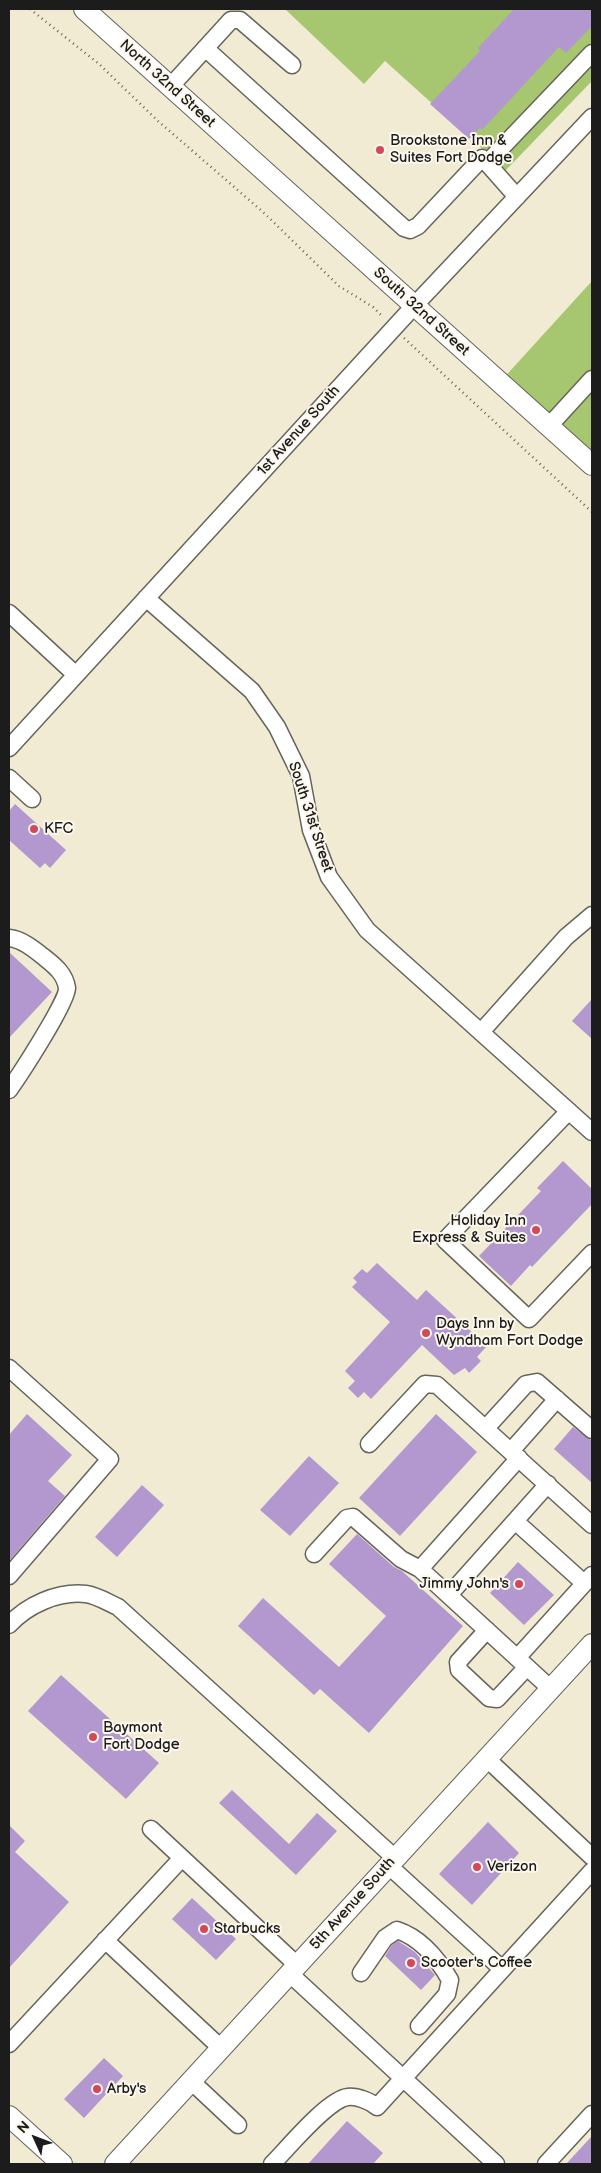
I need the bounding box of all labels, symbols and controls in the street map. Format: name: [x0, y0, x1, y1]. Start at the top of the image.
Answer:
street label: North 32nd Street: [115, 36, 219, 132]
place label: Brookstone Inn & Suites Fort Dodge: [390, 132, 512, 167]
marker: Brookstone Inn & Suites Fort Dodge: [374, 144, 386, 156]
street label: South 32nd Street: [369, 264, 473, 360]
street label: 1st Avenue South: [254, 382, 344, 480]
street label: South 31st Street: [284, 760, 336, 874]
place label: KFC: [44, 820, 73, 838]
marker: KFC: [28, 823, 40, 835]
place label: Holiday Inn Express & Suites: [412, 1212, 526, 1247]
marker: Holiday Inn Express & Suites: [530, 1224, 542, 1236]
place label: Days Inn by Wyndham Fort Dodge: [436, 1315, 583, 1350]
marker: Days Inn by Wyndham Fort Dodge: [420, 1327, 432, 1339]
place label: Jimmy John's: [419, 1575, 509, 1593]
marker: Jimmy John's: [513, 1578, 525, 1590]
place label: Baymont Fort Dodge: [103, 1719, 180, 1754]
marker: Baymont Fort Dodge: [87, 1731, 99, 1743]
street label: 5th Avenue South: [307, 1854, 399, 1954]
place label: Verizon: [487, 1858, 537, 1876]
marker: Verizon: [471, 1861, 483, 1873]
place label: Starbucks: [214, 1920, 281, 1938]
marker: Starbucks: [198, 1923, 210, 1935]
place label: Scooter's Coffee: [421, 1954, 532, 1972]
marker: Scooter's Coffee: [405, 1957, 417, 1969]
place label: Arby's: [107, 2080, 146, 2098]
marker: Arby's: [91, 2083, 103, 2095]
north arrow: [10, 2113, 60, 2163]
text: N: [14, 2118, 33, 2137]

